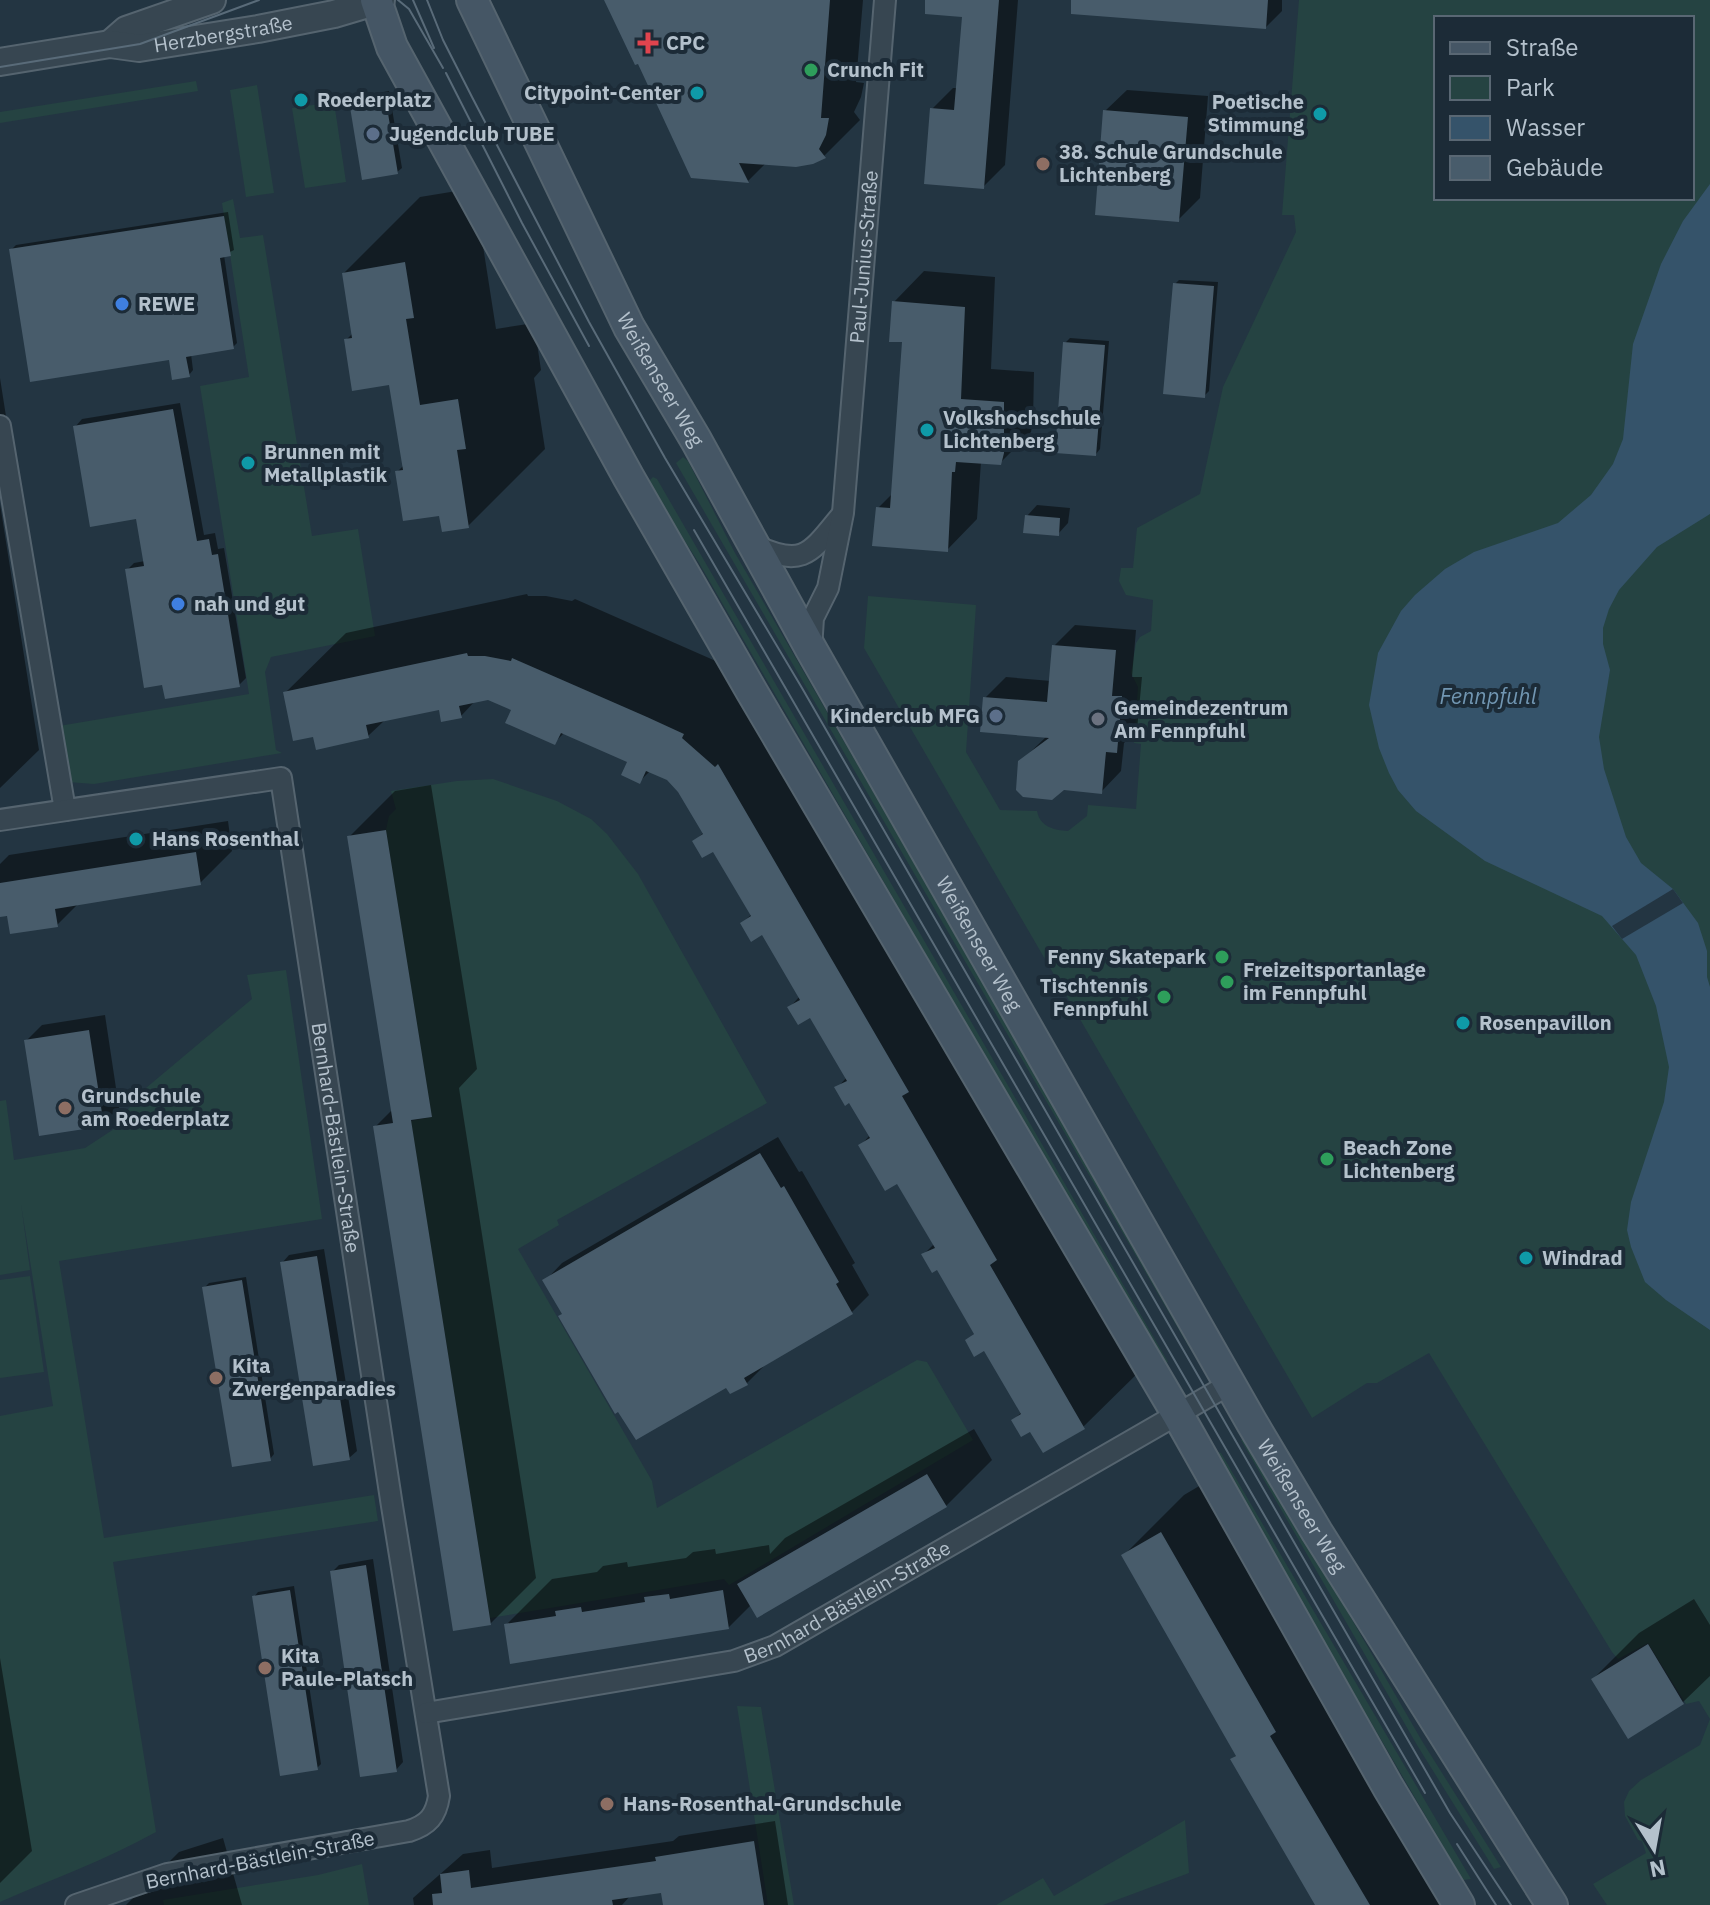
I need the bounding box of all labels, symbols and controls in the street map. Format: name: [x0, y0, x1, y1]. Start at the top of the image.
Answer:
street label: Herzbergstraße: [152, 9, 295, 58]
legend: [1434, 16, 1694, 200]
place label: CPC: [666, 29, 705, 56]
text: Straße: [1506, 31, 1578, 63]
marker: CPC: [637, 32, 659, 54]
place label: Crunch Fit: [827, 56, 924, 83]
marker: Crunch Fit: [802, 61, 820, 79]
text: Park: [1506, 71, 1555, 103]
place label: Citypoint-Center: [524, 79, 681, 106]
marker: Citypoint-Center: [688, 84, 706, 102]
place label: Roederplatz: [317, 86, 432, 113]
place label: Poetische Stimmung: [1208, 88, 1305, 138]
marker: Roederplatz: [292, 91, 310, 109]
marker: Poetische Stimmung: [1311, 105, 1329, 123]
text: Wasser: [1506, 111, 1585, 143]
place label: Jugendclub TUBE: [389, 120, 555, 147]
marker: Jugendclub TUBE: [364, 125, 382, 143]
place label: 38. Schule Grundschule Lichtenberg: [1059, 138, 1283, 188]
text: Gebäude: [1506, 151, 1603, 183]
marker: 38. Schule Grundschule Lichtenberg: [1034, 155, 1052, 173]
street label: Paul-Junius-Straße: [843, 169, 884, 344]
place label: REWE: [138, 290, 195, 317]
marker: REWE: [113, 295, 131, 313]
street label: Weißenseer Weg: [611, 308, 711, 452]
place label: Volkshochschule Lichtenberg: [943, 404, 1101, 454]
marker: Volkshochschule Lichtenberg: [918, 421, 936, 439]
place label: Brunnen mit Metallplastik: [264, 438, 388, 488]
marker: Brunnen mit Metallplastik: [239, 454, 257, 472]
place label: nah und gut: [194, 590, 305, 617]
marker: nah und gut: [169, 595, 187, 613]
water label: Fennpfuhl: [1439, 681, 1537, 710]
place label: Gemeindezentrum Am Fennpfuhl: [1114, 694, 1289, 744]
place label: Kinderclub MFG: [830, 702, 980, 729]
marker: Kinderclub MFG: [987, 707, 1005, 725]
marker: Gemeindezentrum Am Fennpfuhl: [1089, 710, 1107, 728]
place label: Hans Rosenthal: [152, 825, 299, 852]
marker: Hans Rosenthal: [127, 830, 145, 848]
street label: Weißenseer Weg: [930, 871, 1029, 1017]
place label: Fenny Skatepark: [1047, 943, 1206, 970]
marker: Fenny Skatepark: [1213, 948, 1231, 966]
place label: Freizeitsportanlage im Fennpfuhl: [1243, 956, 1426, 1006]
place label: Tischtennis Fennpfuhl: [1040, 972, 1148, 1022]
marker: Freizeitsportanlage im Fennpfuhl: [1218, 973, 1236, 991]
marker: Tischtennis Fennpfuhl: [1155, 988, 1173, 1006]
place label: Rosenpavillon: [1479, 1009, 1612, 1036]
marker: Rosenpavillon: [1454, 1014, 1472, 1032]
street label: Bernhard-Bästlein-Straße: [305, 1021, 367, 1255]
place label: Grundschule am Roederplatz: [81, 1082, 230, 1132]
marker: Grundschule am Roederplatz: [56, 1099, 74, 1117]
place label: Beach Zone Lichtenberg: [1343, 1134, 1456, 1184]
marker: Beach Zone Lichtenberg: [1318, 1150, 1336, 1168]
place label: Windrad: [1542, 1244, 1623, 1271]
marker: Windrad: [1517, 1249, 1535, 1267]
place label: Kita Zwergenparadies: [232, 1352, 396, 1402]
marker: Kita Zwergenparadies: [207, 1369, 225, 1387]
street label: Weißenseer Weg: [1251, 1434, 1353, 1578]
street label: Bernhard-Bästlein-Straße: [740, 1534, 955, 1669]
place label: Kita Paule-Platsch: [281, 1642, 413, 1692]
marker: Kita Paule-Platsch: [256, 1659, 274, 1677]
place label: Hans-Rosenthal-Grundschule: [623, 1790, 902, 1817]
marker: Hans-Rosenthal-Grundschule: [598, 1795, 616, 1813]
north arrow: [1614, 1809, 1694, 1889]
street label: Bernhard-Bästlein-Straße: [143, 1824, 377, 1895]
text: N: [1647, 1853, 1669, 1885]

